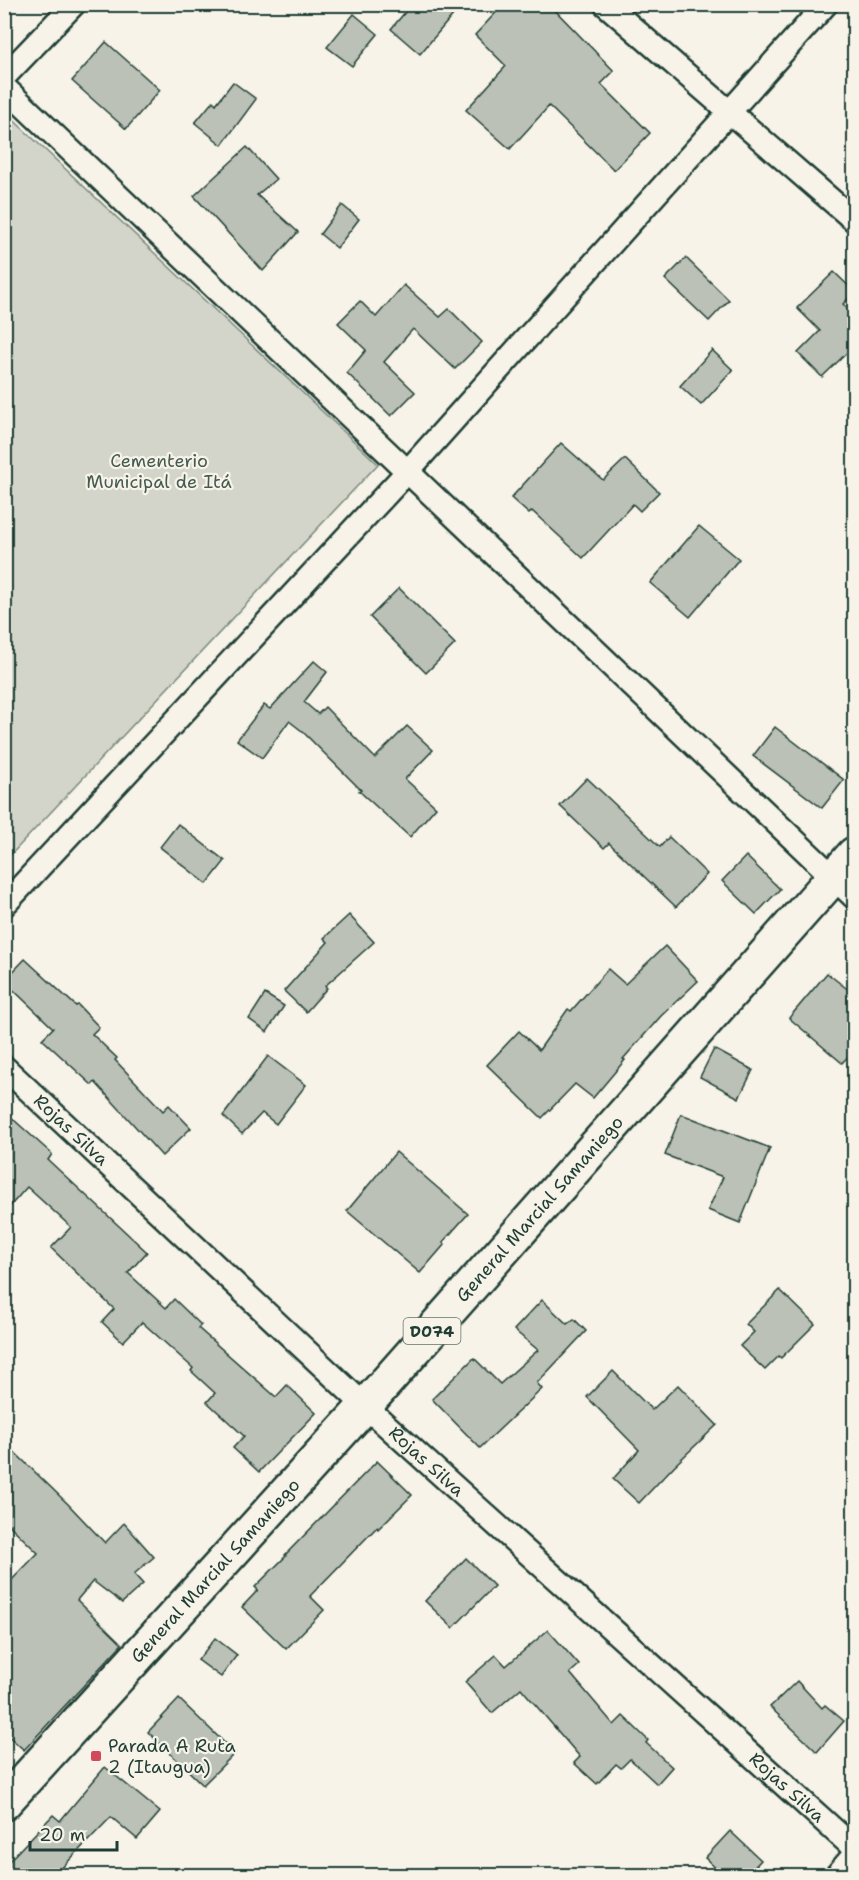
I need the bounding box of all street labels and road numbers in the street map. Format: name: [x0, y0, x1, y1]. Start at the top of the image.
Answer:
street label: Rojas Silva: [29, 1089, 114, 1171]
street label: General Marcial Samaniego: [451, 1111, 629, 1307]
road number: D074: [404, 1318, 460, 1344]
street label: Rojas Silva: [383, 1421, 469, 1502]
street label: General Marcial Samaniego: [125, 1473, 305, 1668]
street label: Rojas Silva: [744, 1747, 830, 1828]

